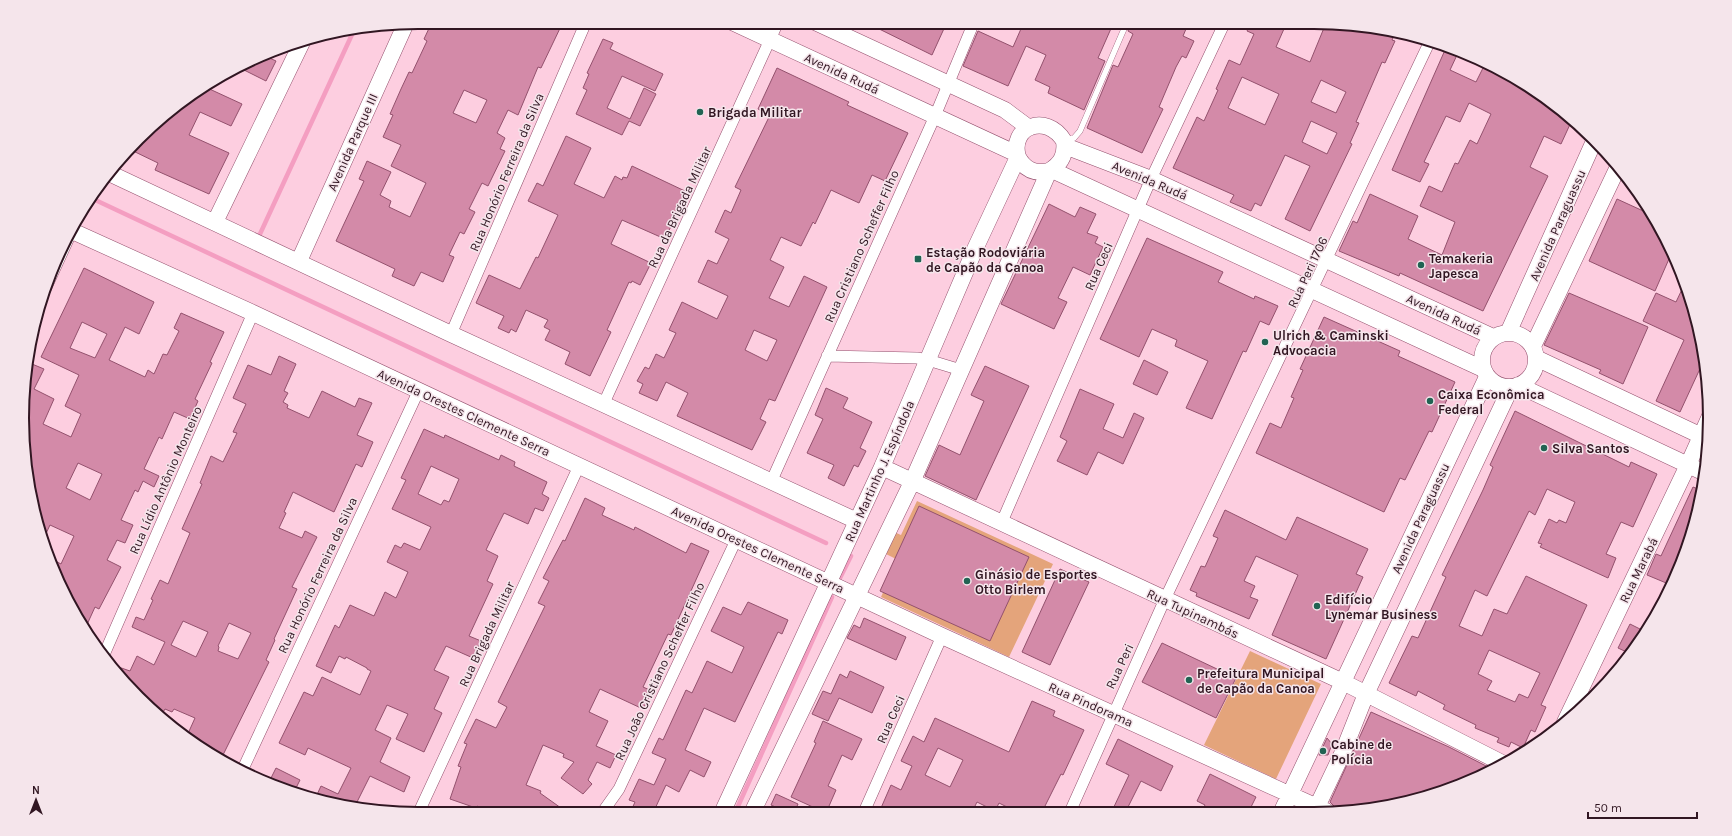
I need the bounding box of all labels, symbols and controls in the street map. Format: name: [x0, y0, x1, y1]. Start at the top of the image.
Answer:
street label: Avenida Rudá: [802, 50, 882, 97]
street label: Avenida Parque III: [324, 91, 382, 194]
street label: Rua Honório Ferreira da Silva: [466, 91, 547, 254]
place label: Brigada Militar: [708, 105, 802, 120]
marker: Brigada Militar: [695, 107, 705, 117]
street label: Rua da Brigada Militar: [645, 144, 714, 270]
street label: Avenida Rudá: [1110, 158, 1190, 203]
street label: Avenida Paraguassu: [1526, 167, 1589, 283]
street label: Rua Cristiano Scheffer Filho: [821, 168, 902, 325]
street label: Rua Peri 1706: [1284, 234, 1331, 310]
street label: Rua Ceci: [1081, 240, 1116, 293]
place label: Estação Rodoviária de Capão da Canoa: [926, 245, 1045, 275]
place label: Temakeria Japesca: [1429, 251, 1493, 281]
marker: Estação Rodoviária de Capão da Canoa: [913, 254, 923, 264]
marker: Temakeria Japesca: [1416, 260, 1426, 270]
street label: Avenida Rudá: [1404, 291, 1484, 338]
place label: Ulrich & Caminski Advocacia: [1273, 328, 1389, 358]
marker: Ulrich & Caminski Advocacia: [1260, 337, 1270, 347]
street label: Avenida Orestes Clemente Serra: [375, 366, 553, 459]
place label: Caixa Econômica Federal: [1438, 387, 1545, 417]
marker: Caixa Econômica Federal: [1425, 396, 1435, 406]
street label: Rua Martinho J. Espíndola: [841, 398, 917, 544]
street label: Rua Lídio Antônio Monteiro: [126, 404, 205, 556]
place label: Silva Santos: [1552, 441, 1630, 456]
marker: Silva Santos: [1539, 443, 1549, 453]
street label: Avenida Paraguassu: [1388, 461, 1453, 576]
street label: Rua Honório Ferreira da Silva: [275, 495, 360, 656]
street label: Avenida Orestes Clemente Serra: [669, 503, 847, 596]
street label: Rua Marabá: [1616, 535, 1661, 605]
place label: Ginásio de Esportes Otto Birlem: [975, 567, 1098, 597]
marker: Ginásio de Esportes Otto Birlem: [962, 576, 972, 586]
street label: Rua Brigada Militar: [455, 579, 518, 689]
street label: Rua João Cristiano Scheffer Filho: [611, 580, 707, 763]
street label: Rua Tupinambás: [1144, 586, 1241, 641]
place label: Edifício Lynemar Business: [1325, 592, 1437, 622]
marker: Edifício Lynemar Business: [1312, 601, 1322, 611]
street label: Rua Peri: [1102, 641, 1137, 691]
place label: Prefeitura Municipal de Capão da Canoa: [1197, 666, 1324, 696]
marker: Prefeitura Municipal de Capão da Canoa: [1184, 675, 1194, 685]
street label: Rua Pindorama: [1046, 679, 1135, 730]
street label: Rua Ceci: [873, 693, 908, 746]
place label: Cabine de Polícia: [1331, 737, 1392, 767]
marker: Cabine de Polícia: [1318, 746, 1328, 756]
north arrow: [16, 780, 56, 820]
text: N: [32, 784, 40, 797]
scale bar: [1588, 794, 1697, 820]
text: 50 m: [1594, 801, 1622, 815]

